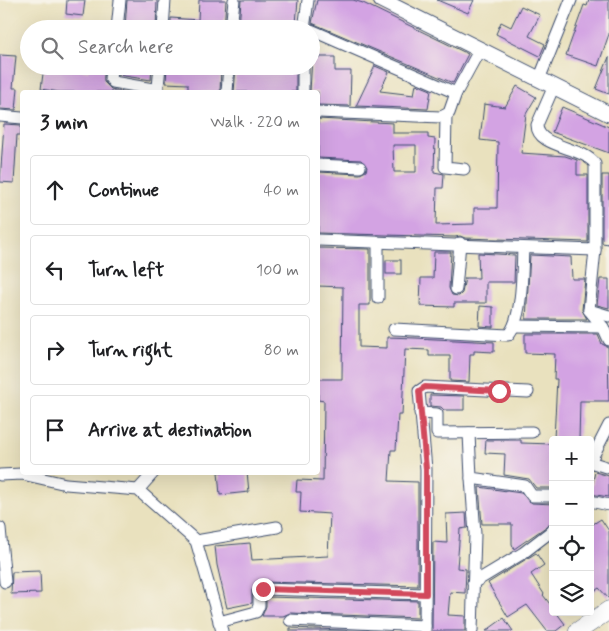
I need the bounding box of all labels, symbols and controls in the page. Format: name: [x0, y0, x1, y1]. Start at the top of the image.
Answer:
search box: [20, 20, 320, 75]
icon: search: [38, 34, 66, 62]
text: Search here: [78, 35, 174, 60]
text: 3 min: [40, 109, 88, 137]
text: Walk · 220 m: [210, 112, 300, 133]
icon: ahead: [41, 176, 69, 204]
text: Continue: [88, 178, 159, 203]
text: 40 m: [263, 180, 299, 201]
icon: left: [41, 256, 69, 284]
text: Turn left: [88, 258, 164, 283]
text: 100 m: [256, 260, 299, 281]
icon: right: [41, 336, 69, 364]
text: Turn right: [88, 338, 172, 363]
text: 80 m: [264, 340, 299, 361]
route start: [488, 380, 511, 403]
icon: arrive: [41, 416, 69, 444]
text: Arrive at destination: [88, 418, 252, 443]
map controls: [549, 436, 594, 616]
button: +: [549, 436, 594, 481]
button: −: [549, 481, 594, 526]
button: locate: [549, 526, 594, 571]
button: layers: [549, 571, 594, 616]
route end: [252, 578, 275, 601]

